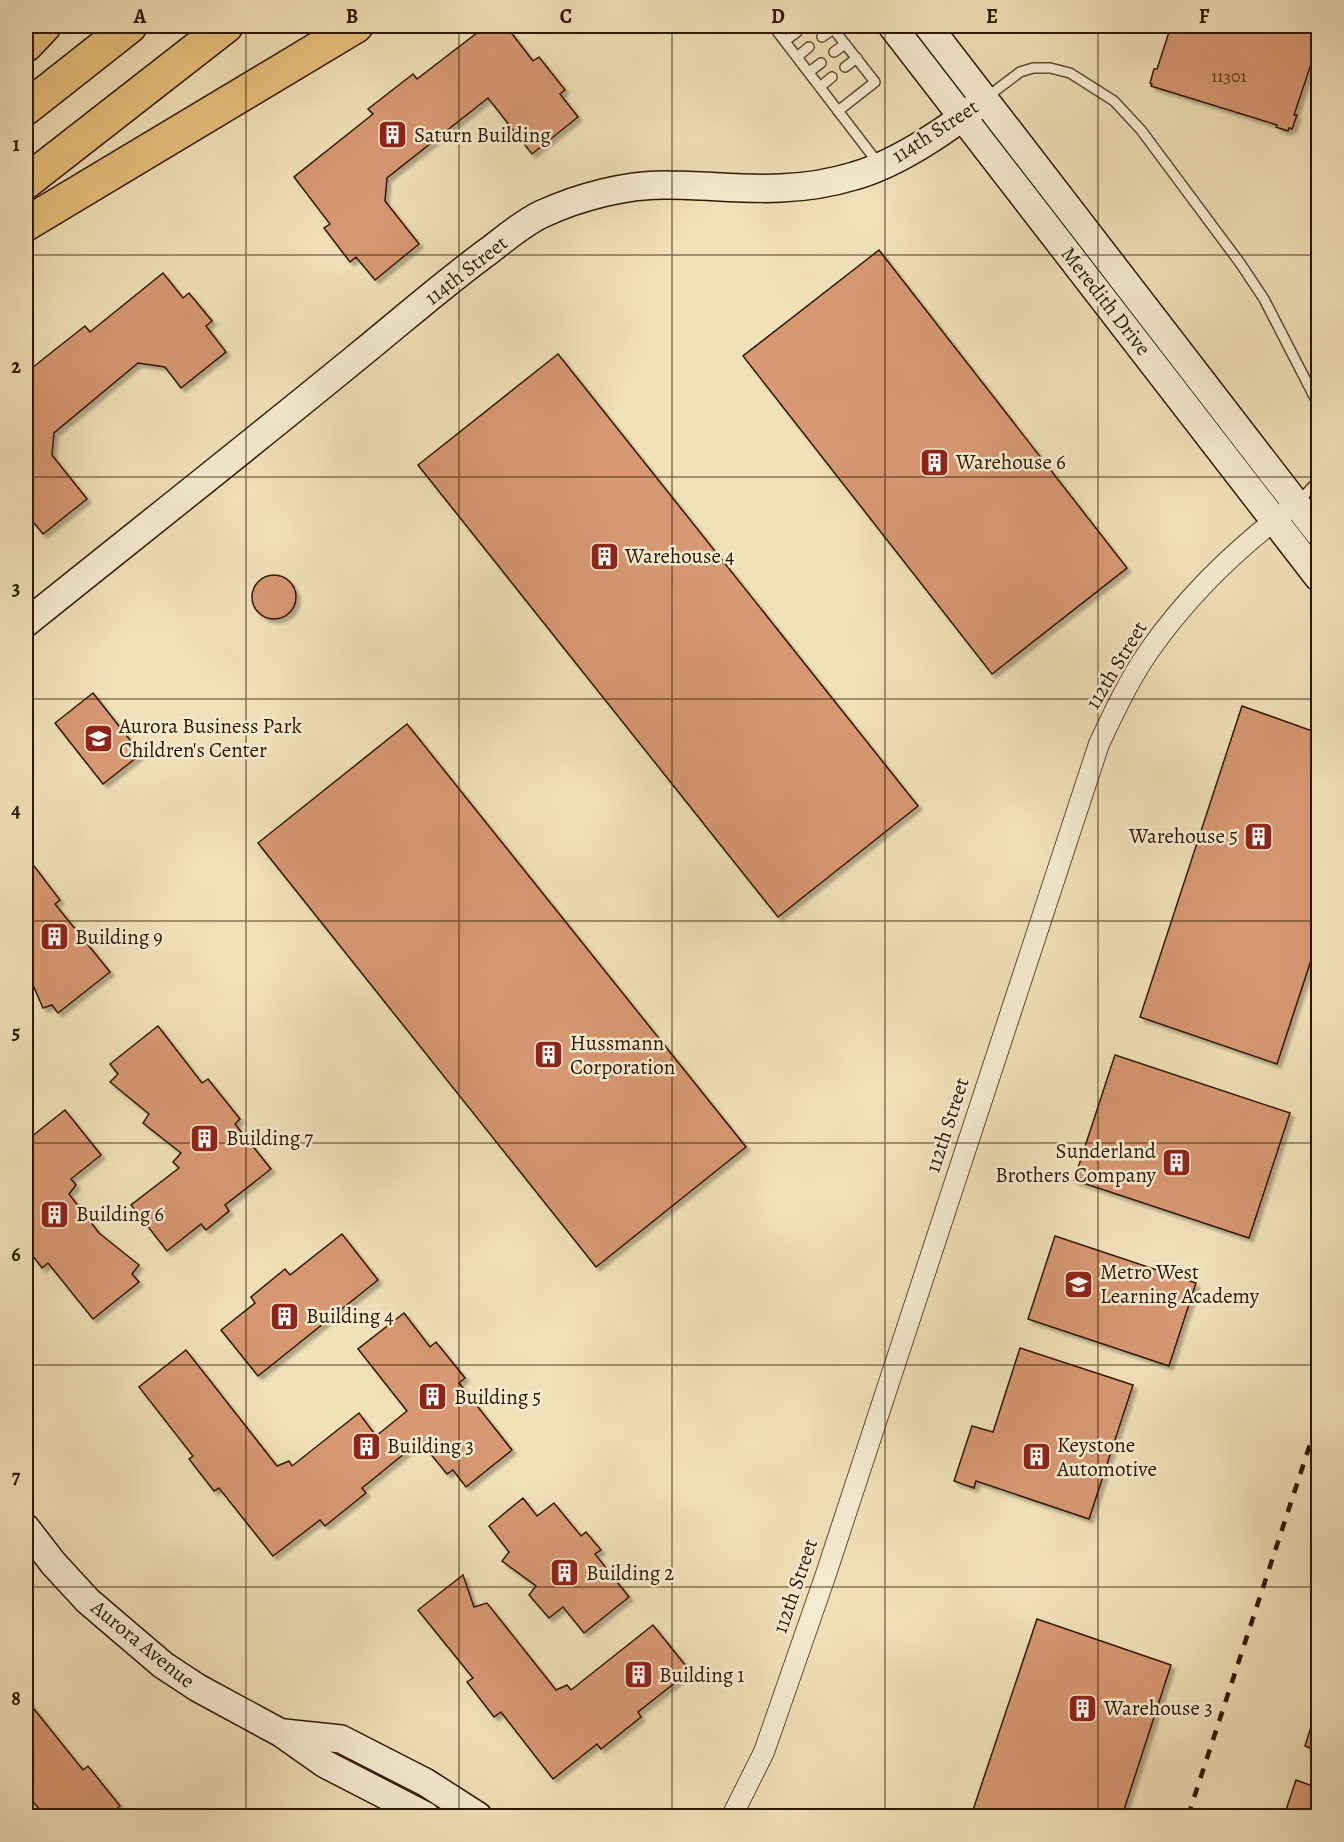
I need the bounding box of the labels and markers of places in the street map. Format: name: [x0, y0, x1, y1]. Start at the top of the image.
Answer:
building icon: Saturn Building: [377, 119, 409, 151]
place label: Saturn Building: [414, 121, 551, 149]
building icon: Warehouse 6: [919, 446, 951, 478]
place label: Warehouse 6: [955, 448, 1066, 476]
building icon: Warehouse 4: [588, 540, 620, 572]
place label: Warehouse 4: [624, 542, 734, 570]
place label: Aurora Business Park Children's Center: [118, 712, 302, 764]
school or university icon: Aurora Business Park Children's Center: [82, 722, 114, 754]
building icon: Warehouse 5: [1243, 820, 1275, 852]
place label: Warehouse 5: [1128, 822, 1238, 850]
building icon: Building 9: [38, 921, 70, 953]
place label: Building 9: [75, 923, 163, 951]
place label: Hussmann Corporation: [570, 1029, 675, 1081]
building icon: Hussmann Corporation: [533, 1039, 565, 1071]
building icon: Building 7: [189, 1122, 221, 1154]
place label: Building 7: [226, 1124, 313, 1152]
place label: Sunderland Brothers Company: [995, 1137, 1157, 1189]
building icon: Sunderland Brothers Company: [1161, 1147, 1193, 1179]
building icon: Building 6: [39, 1198, 71, 1230]
place label: Building 6: [76, 1200, 164, 1228]
place label: Metro West Learning Academy: [1100, 1258, 1260, 1310]
school or university icon: Metro West Learning Academy: [1063, 1268, 1095, 1300]
building icon: Building 4: [269, 1300, 301, 1332]
place label: Building 4: [306, 1302, 394, 1330]
building icon: Building 5: [417, 1381, 449, 1413]
place label: Building 5: [454, 1383, 541, 1411]
building icon: Building 3: [350, 1430, 382, 1462]
place label: Keystone Automotive: [1056, 1431, 1157, 1483]
place label: Building 3: [387, 1432, 474, 1460]
building icon: Keystone Automotive: [1020, 1441, 1052, 1473]
building icon: Building 2: [549, 1557, 581, 1589]
place label: Building 2: [586, 1559, 674, 1587]
building icon: Building 1: [622, 1659, 654, 1691]
place label: Building 1: [659, 1661, 745, 1689]
building icon: Warehouse 3: [1067, 1692, 1099, 1724]
place label: Warehouse 3: [1103, 1694, 1213, 1722]

